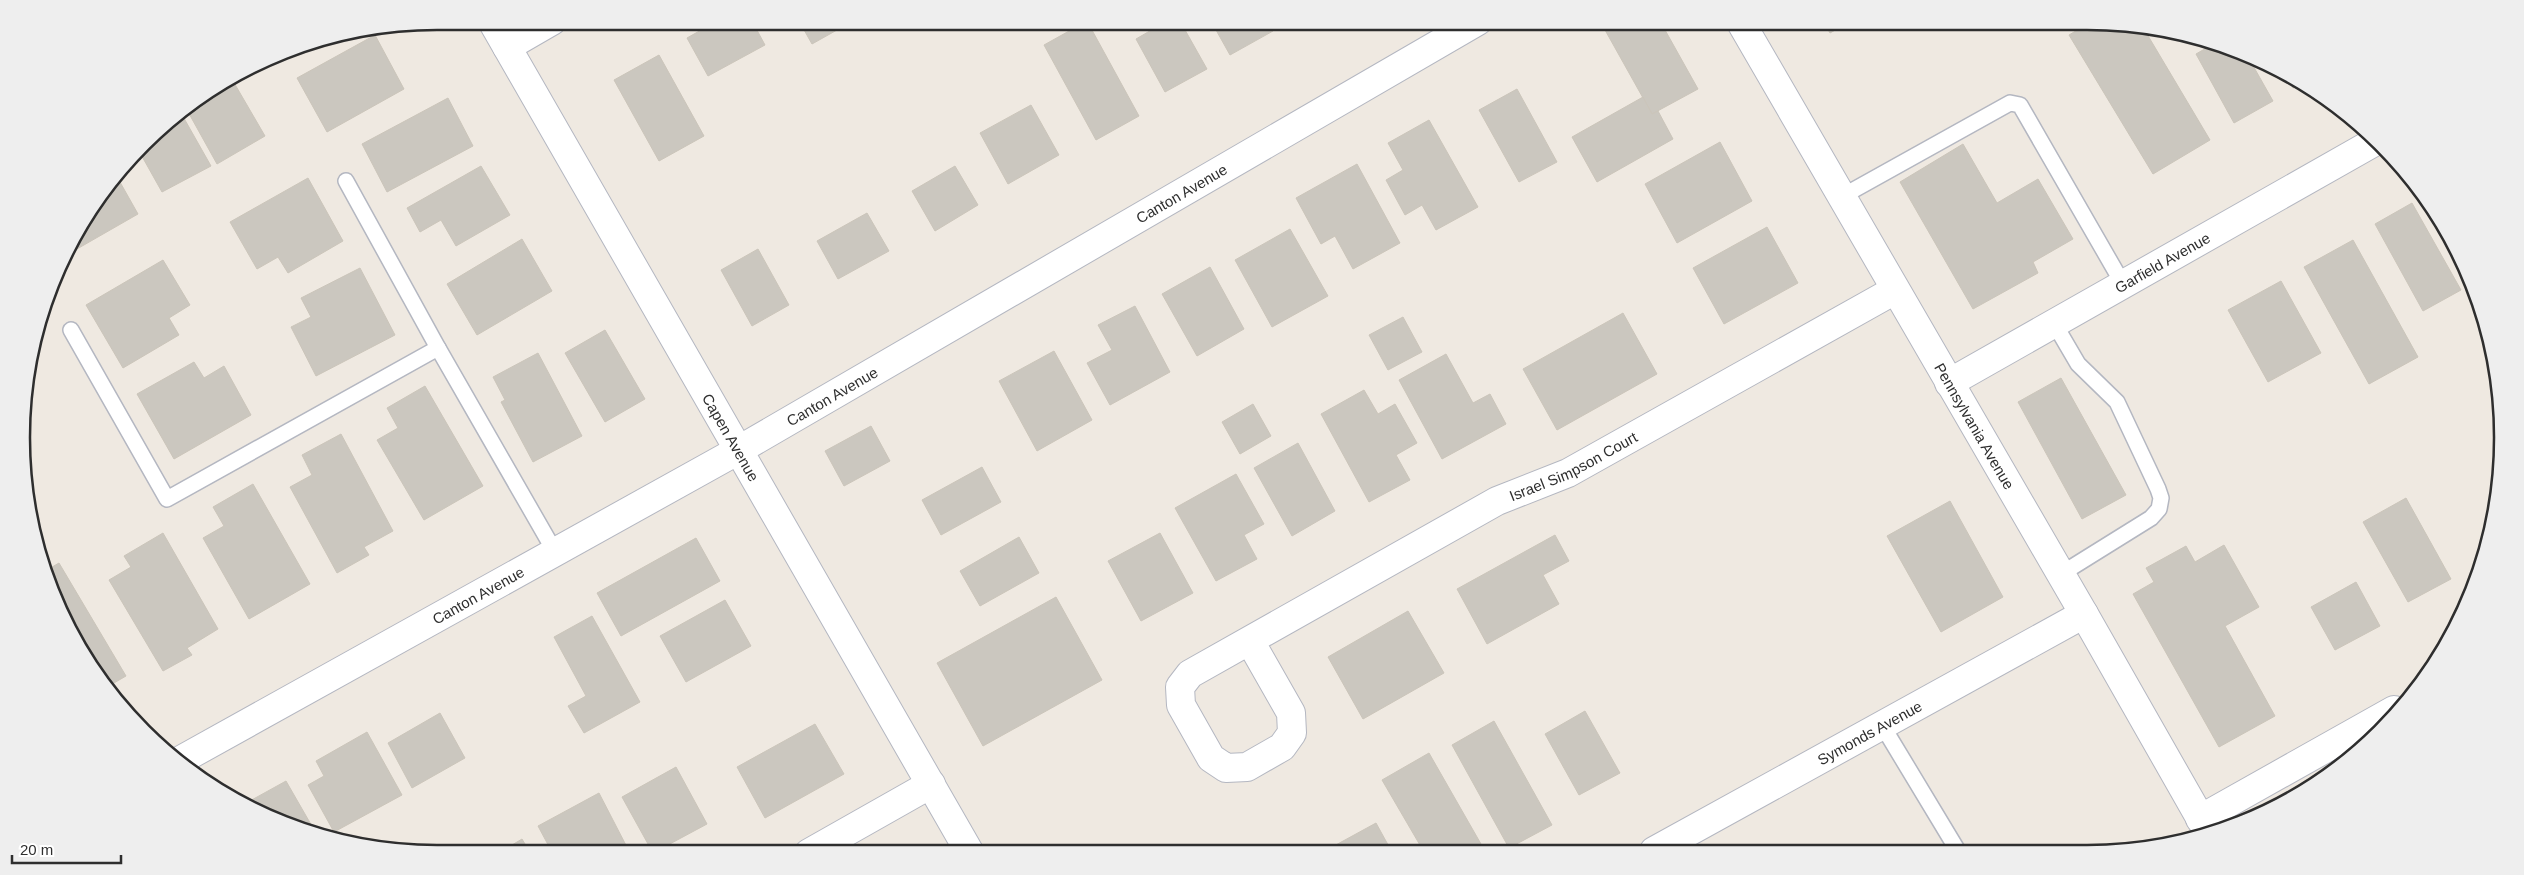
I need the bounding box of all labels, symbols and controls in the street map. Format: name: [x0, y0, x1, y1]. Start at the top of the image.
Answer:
street label: Canton Avenue: [1133, 160, 1230, 226]
street label: Garfield Avenue: [2112, 229, 2213, 296]
street label: Pennsylvania Avenue: [1932, 360, 2018, 492]
street label: Canton Avenue: [783, 363, 880, 429]
street label: Capen Avenue: [699, 390, 763, 484]
street label: Israel Simpson Court: [1507, 427, 1641, 504]
street label: Canton Avenue: [429, 563, 527, 627]
street label: Symonds Avenue: [1814, 697, 1925, 768]
scale bar: [12, 832, 121, 864]
text: 20 m: [20, 841, 53, 858]

